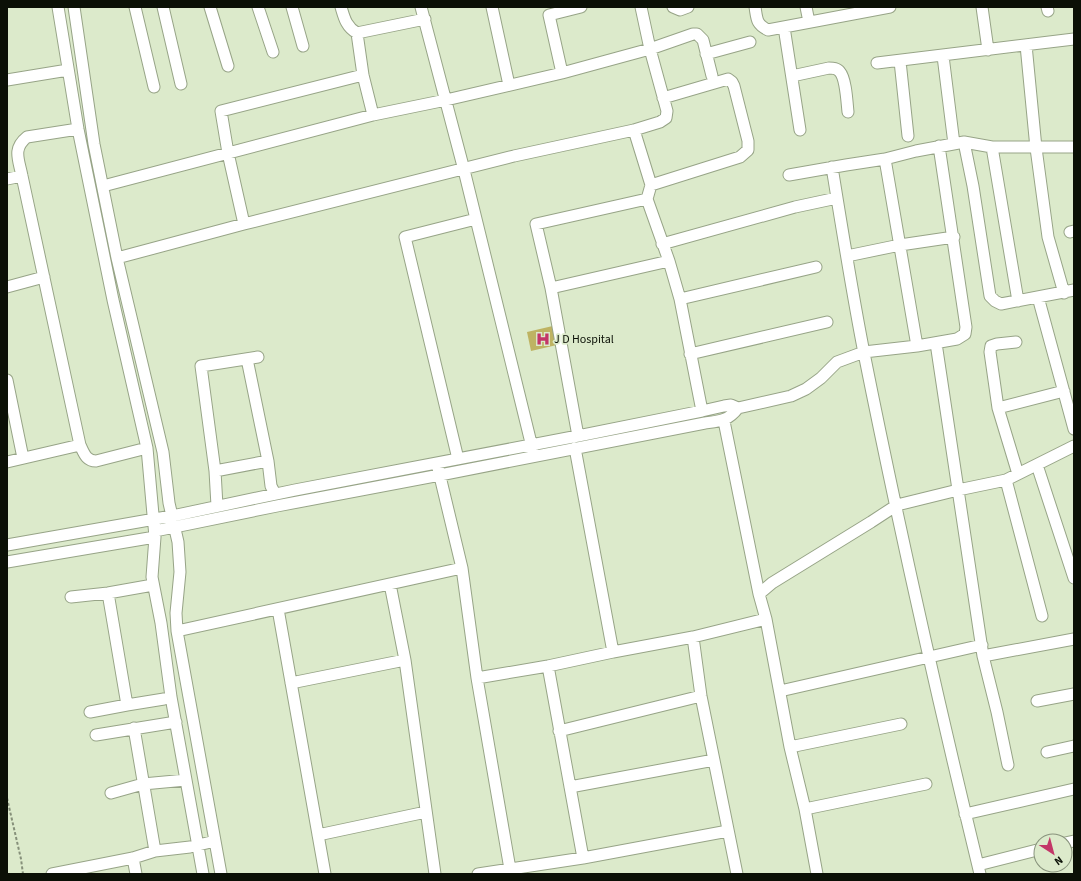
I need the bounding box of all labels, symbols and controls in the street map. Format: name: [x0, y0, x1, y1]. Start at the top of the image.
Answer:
hospital icon: J D Hospital: [535, 331, 551, 347]
place label: J D Hospital: [554, 331, 614, 348]
north arrow: [1033, 833, 1073, 873]
text: N: [1051, 852, 1066, 869]

